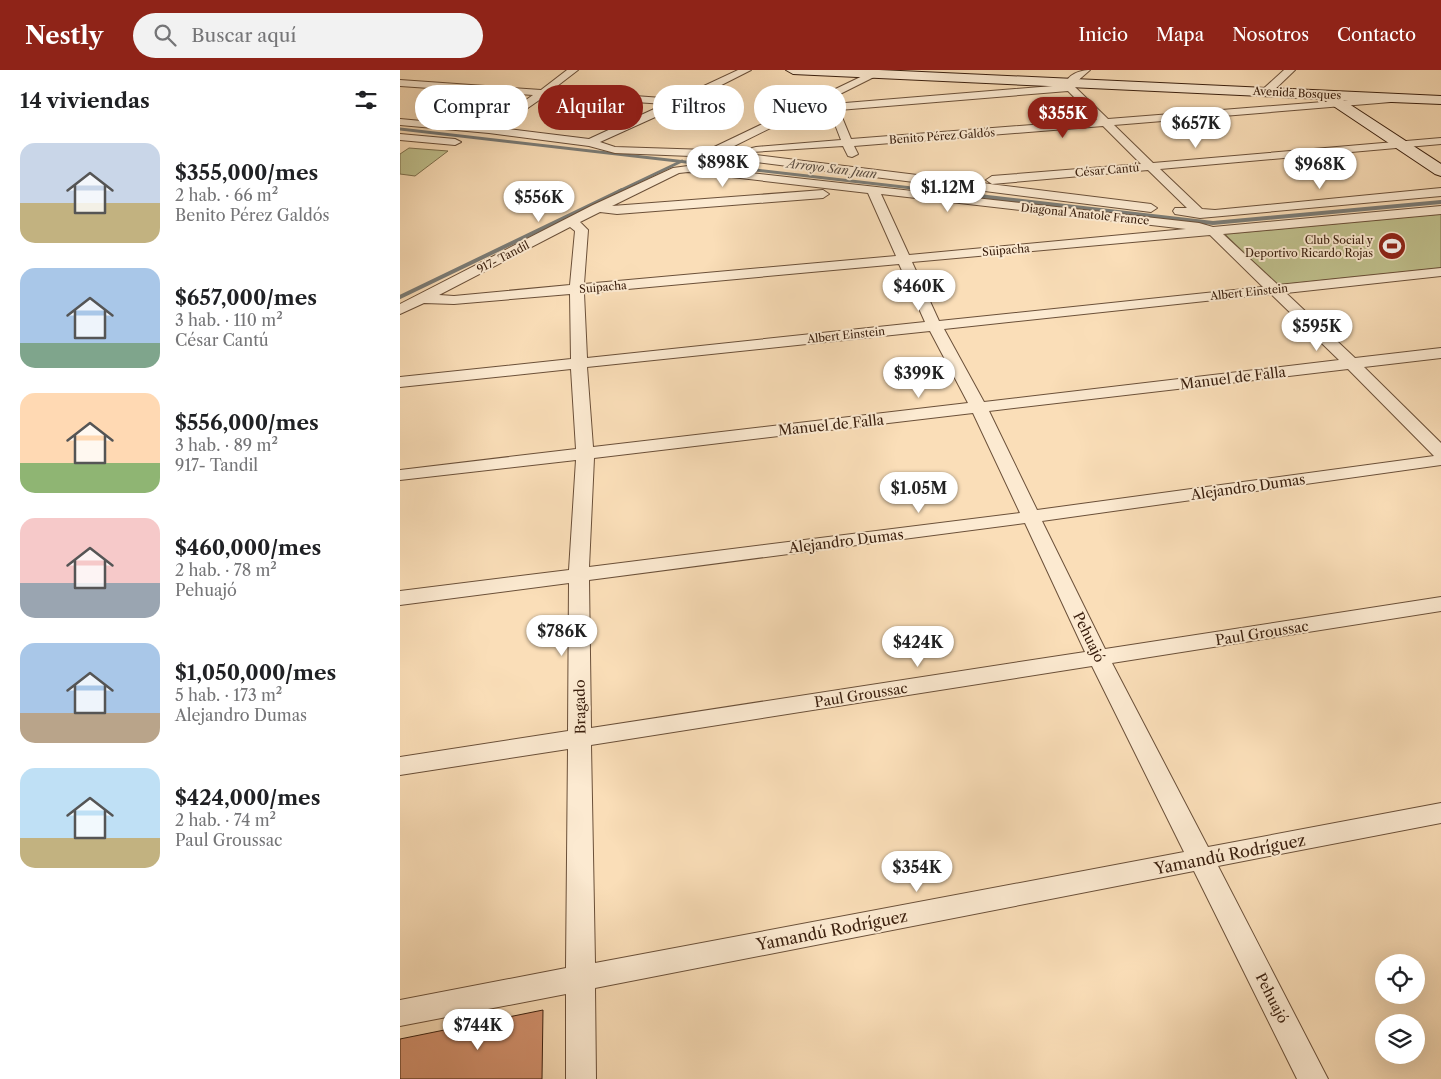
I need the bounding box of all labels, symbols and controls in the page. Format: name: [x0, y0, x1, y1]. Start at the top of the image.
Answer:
search box: [133, 13, 483, 58]
text: Nestly: [25, 21, 103, 50]
icon: search: [151, 21, 179, 49]
text: Buscar aquí: [191, 24, 296, 47]
text: Inicio: [1079, 24, 1128, 46]
text: Mapa: [1156, 24, 1204, 46]
text: Nosotros: [1232, 24, 1309, 46]
text: Contacto: [1337, 24, 1416, 46]
street label: Avenida Bosques: [1251, 84, 1342, 102]
chip: Comprar: [415, 85, 528, 130]
chip: Alquilar: [538, 85, 643, 130]
chip: Filtros: [653, 85, 744, 130]
chip: Nuevo: [754, 85, 846, 130]
icon: filters: [352, 86, 380, 114]
text: 14 viviendas: [20, 88, 150, 113]
pin: $355K: [1028, 97, 1098, 139]
text: $355K: [1039, 103, 1087, 123]
pin: $657K: [1161, 106, 1231, 149]
text: $657K: [1172, 113, 1220, 133]
street label: Benito Pérez Galdós: [889, 125, 996, 147]
pin: $898K: [688, 146, 758, 188]
pin: $968K: [1285, 148, 1355, 190]
text: $898K: [698, 152, 748, 172]
text: $968K: [1295, 154, 1345, 174]
water label: Arroyo San Juan: [784, 155, 878, 181]
text: $355,000/mes: [175, 160, 318, 185]
street label: César Cantú: [1074, 160, 1140, 180]
icon: home: [60, 163, 120, 223]
pin: $1.12M: [907, 170, 989, 213]
text: $1.12M: [921, 177, 975, 197]
pin: $556K: [504, 180, 574, 223]
text: 2 hab. · 66 m²: [175, 185, 278, 205]
text: $556K: [515, 187, 563, 207]
street label: Diagonal Anatole France: [1020, 200, 1150, 228]
text: Benito Pérez Galdós: [175, 205, 329, 225]
sports icon: Club Social y Deportivo Ricardo Rojas: [1377, 231, 1407, 261]
place label: Club Social y Deportivo Ricardo Rojas: [1245, 233, 1374, 260]
street label: 917- Tandil: [474, 237, 532, 276]
street label: Suipacha: [982, 241, 1031, 259]
pin: $460K: [884, 270, 954, 312]
text: $460K: [894, 276, 944, 296]
street label: Suipacha: [579, 278, 628, 296]
street label: Albert Einstein: [1208, 281, 1289, 303]
text: $657,000/mes: [175, 285, 317, 310]
icon: home: [60, 288, 120, 348]
text: 3 hab. · 110 m²: [175, 310, 283, 330]
pin: $595K: [1282, 310, 1352, 352]
text: $595K: [1293, 316, 1341, 336]
street label: Albert Einstein: [805, 324, 886, 346]
text: César Cantú: [175, 330, 268, 350]
pin: $399K: [884, 356, 954, 399]
text: $399K: [894, 363, 944, 383]
street label: Manuel de Falla: [1179, 363, 1287, 393]
text: $556,000/mes: [175, 410, 319, 435]
street label: Manuel de Falla: [777, 410, 885, 440]
icon: home: [60, 413, 120, 473]
text: 3 hab. · 89 m²: [175, 435, 278, 455]
text: 917- Tandil: [175, 455, 258, 475]
street label: Alejandro Dumas: [1189, 470, 1306, 504]
pin: $1.05M: [878, 472, 960, 514]
text: $1.05M: [891, 478, 947, 498]
street label: Alejandro Dumas: [787, 525, 904, 557]
text: $460,000/mes: [175, 535, 321, 560]
icon: home: [60, 538, 120, 598]
text: 2 hab. · 78 m²: [175, 560, 277, 580]
text: Pehuajó: [175, 580, 237, 600]
street label: Pehuajó: [1069, 609, 1109, 665]
pin: $786K: [527, 614, 597, 657]
street label: Paul Groussac: [1214, 617, 1310, 649]
text: $786K: [537, 621, 587, 641]
pin: $424K: [883, 626, 953, 668]
text: $424K: [893, 632, 943, 652]
text: $1,050,000/mes: [175, 660, 336, 685]
icon: home: [60, 663, 120, 723]
street label: Bragado: [571, 679, 589, 735]
street label: Paul Groussac: [813, 679, 909, 711]
text: 5 hab. · 173 m²: [175, 685, 282, 705]
text: Alejandro Dumas: [175, 705, 307, 725]
text: $424,000/mes: [175, 785, 320, 810]
icon: home: [60, 788, 120, 848]
text: 2 hab. · 74 m²: [175, 810, 276, 830]
text: Paul Groussac: [175, 830, 283, 850]
street label: Yamandú Rodríguez: [1152, 830, 1307, 879]
pin: $354K: [882, 850, 952, 893]
text: $354K: [892, 857, 942, 877]
street label: Yamandú Rodríguez: [754, 906, 909, 955]
map controls: [1375, 954, 1425, 1064]
button: locate: [1375, 954, 1425, 1004]
street label: Pehuajó: [1252, 970, 1292, 1026]
pin: $744K: [443, 1008, 513, 1051]
button: layers: [1375, 1014, 1425, 1064]
text: $744K: [454, 1015, 502, 1035]

